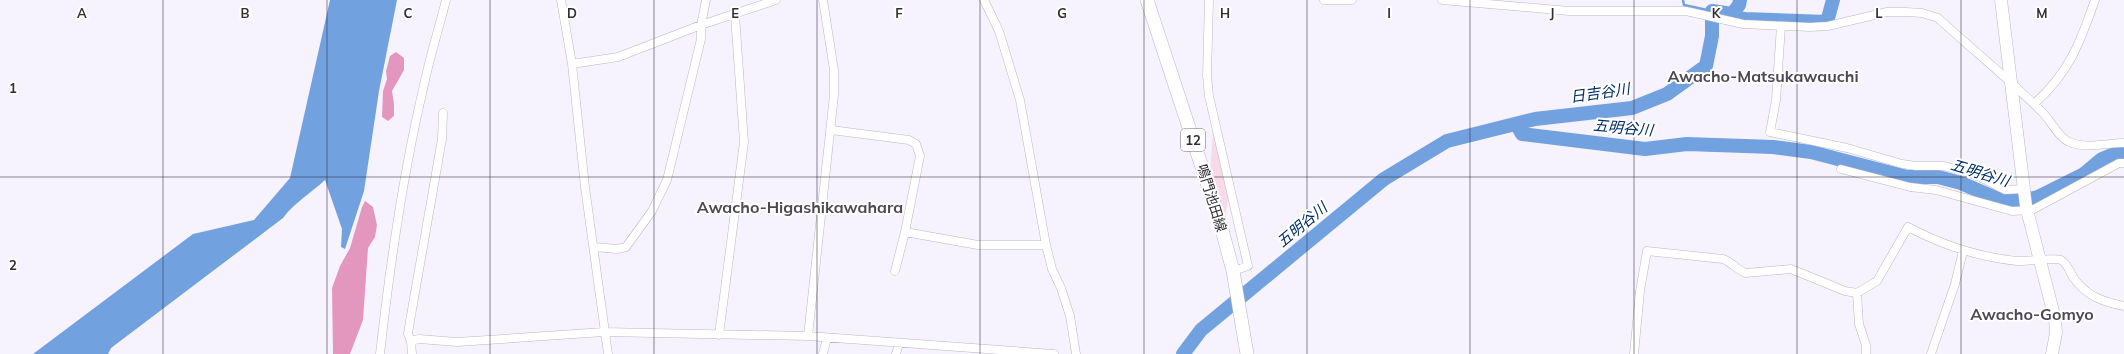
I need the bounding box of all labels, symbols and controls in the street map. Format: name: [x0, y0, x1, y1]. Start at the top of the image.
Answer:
text: A: [77, 5, 87, 21]
text: B: [241, 5, 250, 21]
text: C: [404, 5, 413, 21]
text: D: [567, 5, 577, 21]
text: E: [731, 5, 739, 21]
text: F: [895, 5, 903, 21]
text: G: [1057, 5, 1067, 21]
text: H: [1220, 5, 1230, 21]
text: I: [1387, 5, 1391, 21]
text: J: [1550, 5, 1554, 21]
text: K: [1712, 5, 1722, 21]
text: L: [1875, 5, 1883, 21]
text: M: [2036, 5, 2048, 21]
district label: Awacho-Matsukawauchi: [1667, 66, 1859, 86]
water label: 日吉谷川: [1569, 79, 1633, 106]
text: 1: [9, 80, 17, 96]
water label: 五明谷川: [1592, 115, 1656, 140]
road number: 12: [1181, 129, 1205, 151]
water label: 五明谷川: [1949, 155, 2014, 191]
street label: 鳴門池田線: [1193, 162, 1231, 234]
district label: Awacho-Higashikawahara: [697, 197, 903, 217]
water label: 五明谷川: [1273, 197, 1332, 251]
text: 2: [9, 257, 17, 273]
district label: Awacho-Gomyo: [1970, 304, 2094, 324]

